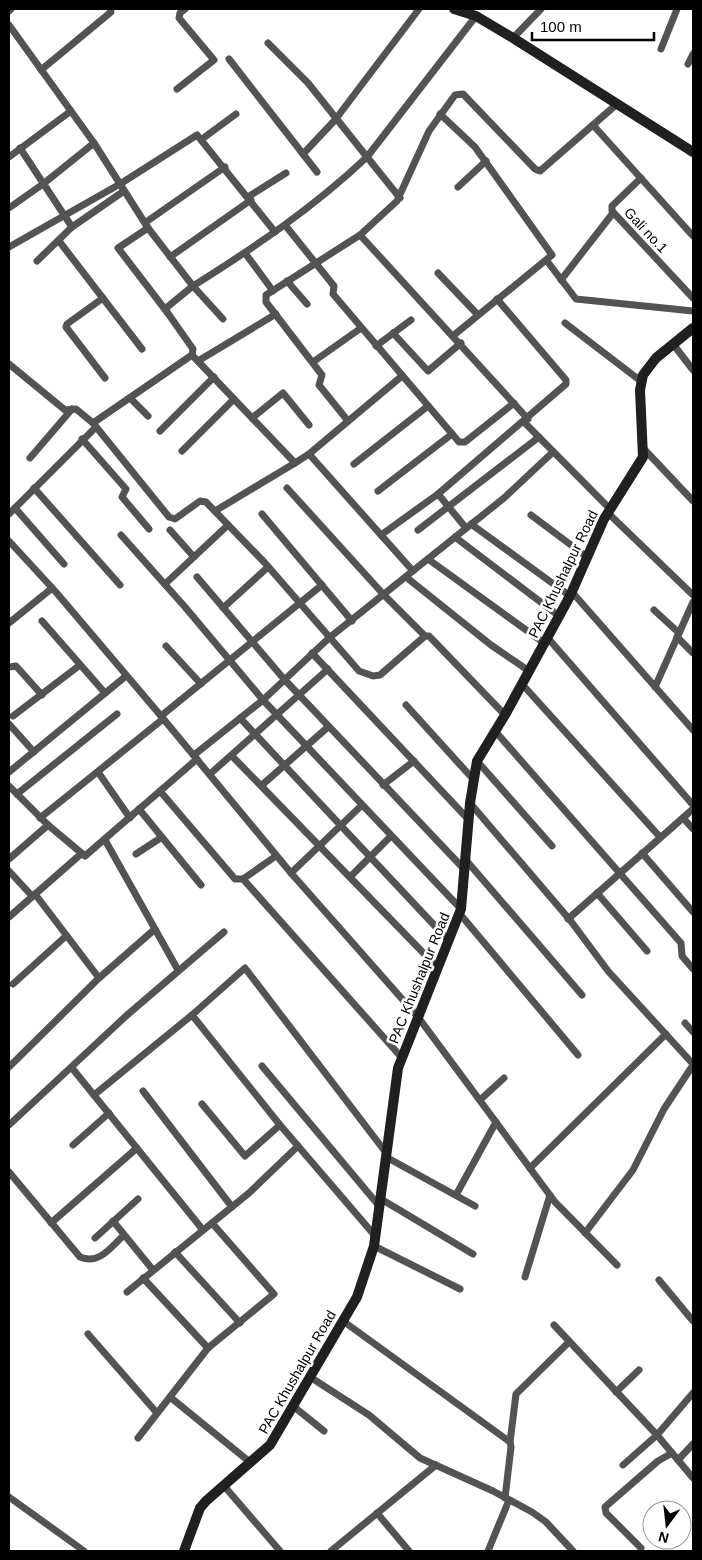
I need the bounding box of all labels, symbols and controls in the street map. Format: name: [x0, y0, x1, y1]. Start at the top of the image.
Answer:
scale bar: [532, 10, 654, 42]
text: 100 m: [540, 18, 582, 35]
street label: Gali no.1: [621, 204, 671, 256]
street label: PAC Khushalpur Road: [525, 508, 601, 640]
street label: PAC Khushalpur Road: [385, 910, 453, 1046]
street label: PAC Khushalpur Road: [255, 1307, 339, 1437]
north arrow: [642, 1500, 692, 1550]
text: N: [657, 1529, 671, 1547]

